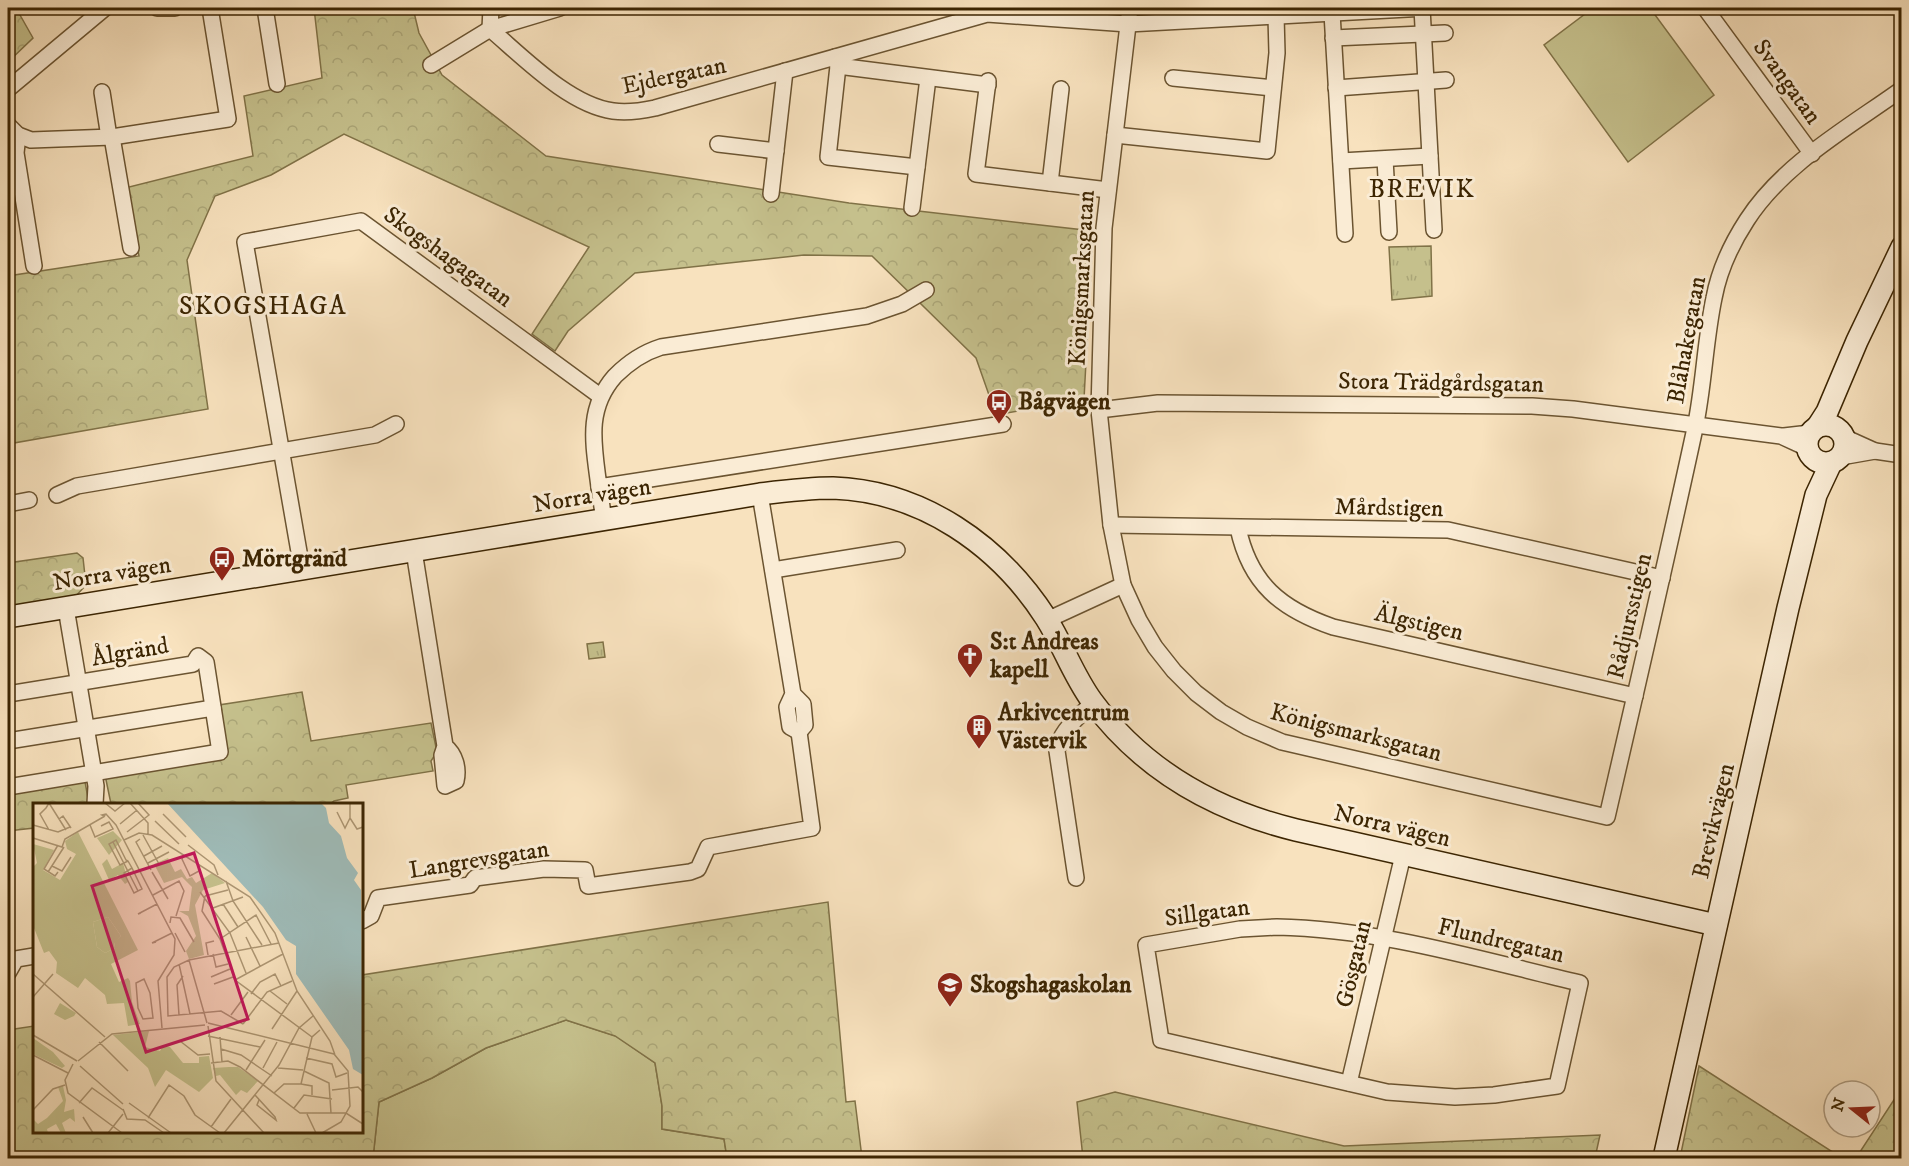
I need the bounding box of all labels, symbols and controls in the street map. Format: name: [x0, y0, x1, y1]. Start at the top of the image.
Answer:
street label: Svangatan: [1746, 34, 1828, 131]
street label: Ejdergatan: [619, 50, 729, 102]
district label: BREVIK: [1369, 173, 1475, 206]
street label: Königsmarksgatan: [1062, 189, 1102, 367]
street label: Skogshagagatan: [377, 200, 519, 314]
street label: Blåhakegatan: [1661, 273, 1713, 406]
district label: SKOGSHAGA: [179, 290, 347, 323]
street label: Stora Trädgårdsgatan: [1338, 366, 1545, 400]
bus stop icon: Bågvägen: [984, 387, 1014, 425]
place label: Bågvägen: [1018, 387, 1111, 417]
street label: Norra vägen: [531, 472, 654, 520]
street label: Mårdstigen: [1334, 492, 1444, 524]
bus stop icon: Mörtgränd: [207, 544, 237, 582]
place label: Mörtgränd: [242, 544, 348, 574]
street label: Norra vägen: [51, 550, 174, 598]
street label: Rådjursstigen: [1601, 550, 1659, 682]
street label: Älgstigen: [1372, 598, 1467, 648]
place label: S:t Andreas kapell: [989, 627, 1098, 685]
street label: Ålgränd: [89, 629, 171, 674]
church icon: S:t Andreas kapell: [955, 641, 985, 679]
street label: Königsmarksgatan: [1267, 697, 1445, 769]
place label: Arkivcentrum Västervik: [997, 698, 1130, 756]
building icon: Arkivcentrum Västervik: [964, 712, 994, 750]
street label: Brevikvägen: [1686, 760, 1742, 882]
street label: Norra vägen: [1331, 798, 1454, 854]
inset map: [33, 803, 363, 1133]
street label: Langrevsgatan: [407, 834, 552, 886]
street label: Sillgatan: [1163, 892, 1252, 934]
street label: Flundregatan: [1435, 912, 1568, 970]
street label: Gösgatan: [1329, 917, 1379, 1011]
school or university icon: Skogshagaskolan: [935, 970, 965, 1008]
place label: Skogshagaskolan: [970, 970, 1132, 1000]
north arrow: [1822, 1079, 1882, 1139]
text: N: [1827, 1095, 1850, 1114]

